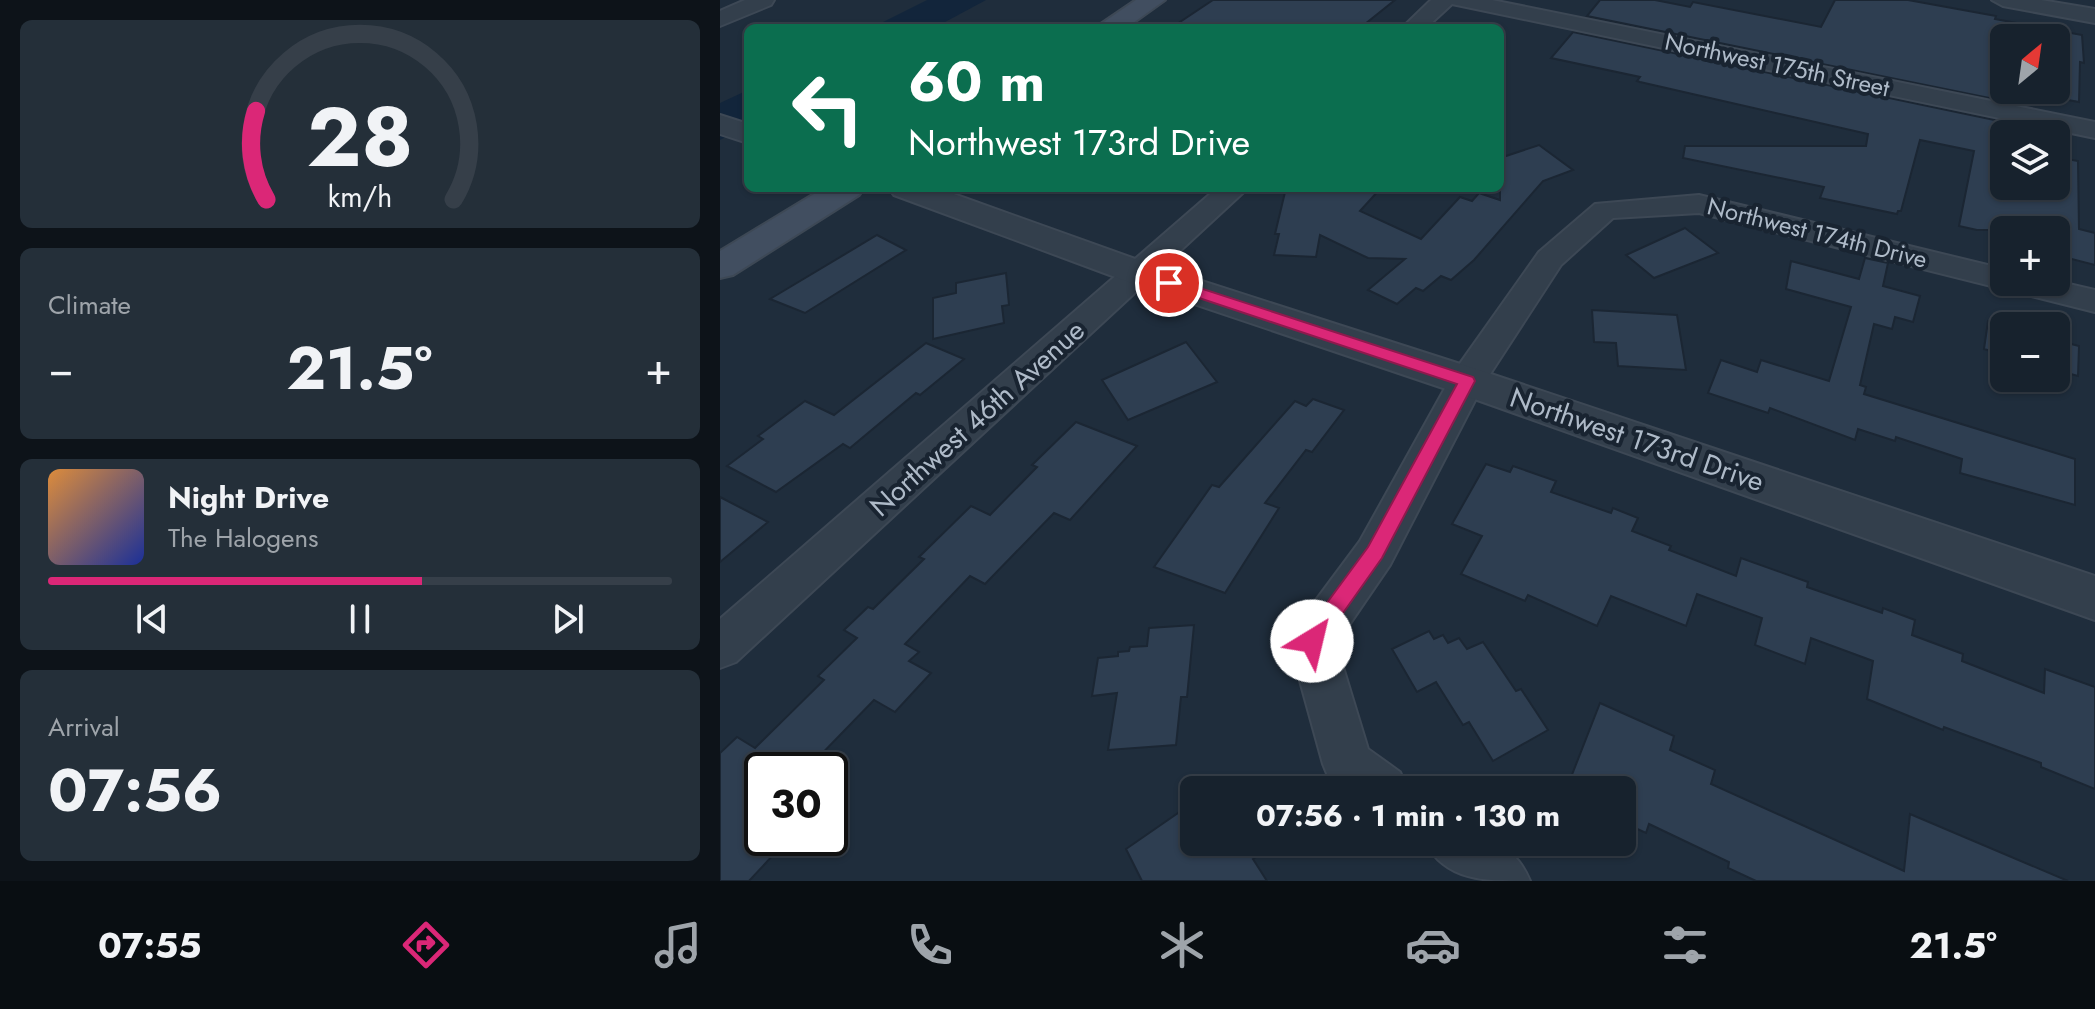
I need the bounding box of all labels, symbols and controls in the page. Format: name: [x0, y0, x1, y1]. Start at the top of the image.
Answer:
street label: Northwest 175th Street: [1662, 24, 1893, 105]
north arrow: [1990, 24, 2070, 104]
map controls: [1990, 24, 2070, 392]
text: 60 m: [908, 41, 1045, 122]
icon: left: [776, 56, 880, 160]
text: 28: [307, 77, 413, 197]
text: Northwest 173rd Drive: [908, 116, 1250, 168]
button: layers: [1990, 120, 2070, 200]
text: km/h: [328, 176, 392, 218]
street label: Northwest 174th Drive: [1704, 188, 1931, 277]
button: +: [1990, 216, 2070, 296]
pin: [1135, 249, 1203, 317]
icon: arrive: [1147, 261, 1191, 305]
text: Climate: [48, 286, 131, 324]
street label: Northwest 46th Avenue: [861, 311, 1094, 526]
button: −: [1990, 312, 2070, 392]
text: 21.5°: [287, 325, 432, 412]
text: −: [48, 337, 74, 401]
text: +: [645, 337, 672, 401]
street label: Northwest 173rd Drive: [1504, 377, 1769, 502]
text: Night Drive: [168, 476, 329, 519]
text: The Halogens: [168, 519, 319, 557]
icon: previous: [130, 597, 174, 641]
icon: pause: [338, 597, 382, 641]
icon: next: [546, 597, 590, 641]
position arrow: [1270, 599, 1354, 683]
text: Arrival: [48, 708, 120, 746]
text: 07:56: [48, 747, 222, 834]
speed limit sign: 30: [744, 752, 848, 856]
text: 07:56 · 1 min · 130 m: [1256, 794, 1560, 837]
icon: directions: [398, 917, 454, 973]
icon: music: [650, 917, 706, 973]
icon: phone: [902, 917, 958, 973]
icon: climate: [1154, 917, 1210, 973]
icon: car: [1405, 917, 1461, 973]
icon: filters: [1657, 917, 1713, 973]
text: 07:55: [98, 919, 202, 971]
text: 21.5°: [1909, 919, 1997, 971]

